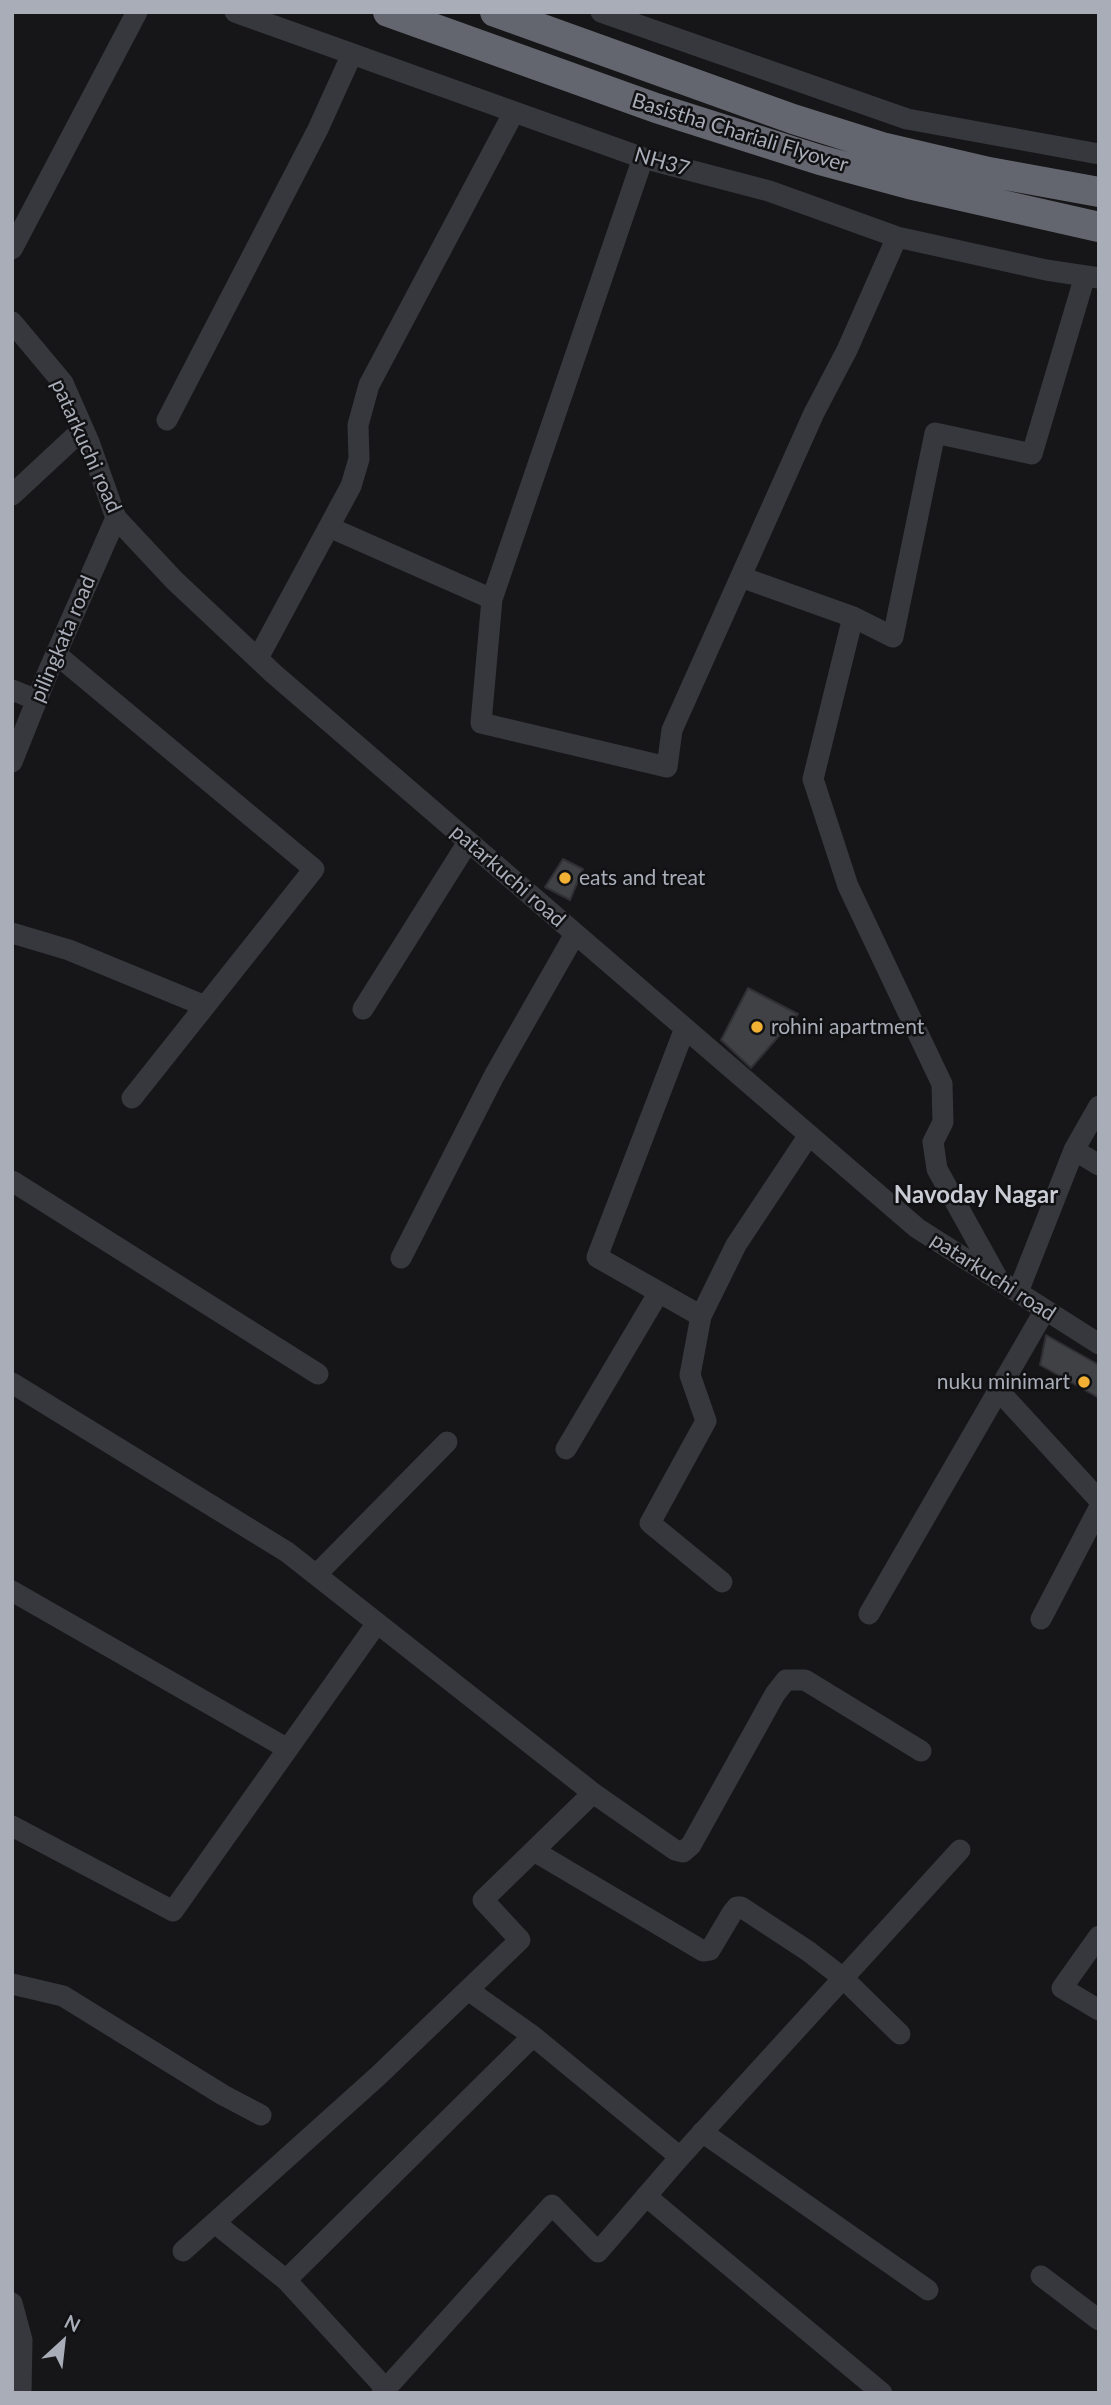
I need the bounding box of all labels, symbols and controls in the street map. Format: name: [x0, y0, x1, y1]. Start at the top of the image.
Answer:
street label: Basistha Chariali Flyover: [629, 88, 851, 178]
street label: NH37: [631, 142, 693, 182]
street label: patarkuchi road: [45, 375, 127, 517]
street label: pilingkata road: [25, 572, 101, 706]
street label: patarkuchi road: [446, 819, 570, 933]
place label: eats and treat: [579, 865, 705, 891]
marker: eats and treat: [557, 870, 573, 886]
place label: rohini apartment: [771, 1014, 924, 1040]
marker: rohini apartment: [749, 1019, 765, 1035]
district label: Navoday Nagar: [894, 1181, 1058, 1209]
street label: patarkuchi road: [926, 1227, 1060, 1327]
place label: nuku minimart: [937, 1369, 1070, 1395]
marker: nuku minimart: [1076, 1374, 1092, 1390]
north arrow: [28, 2307, 98, 2377]
text: N: [61, 2309, 84, 2336]

